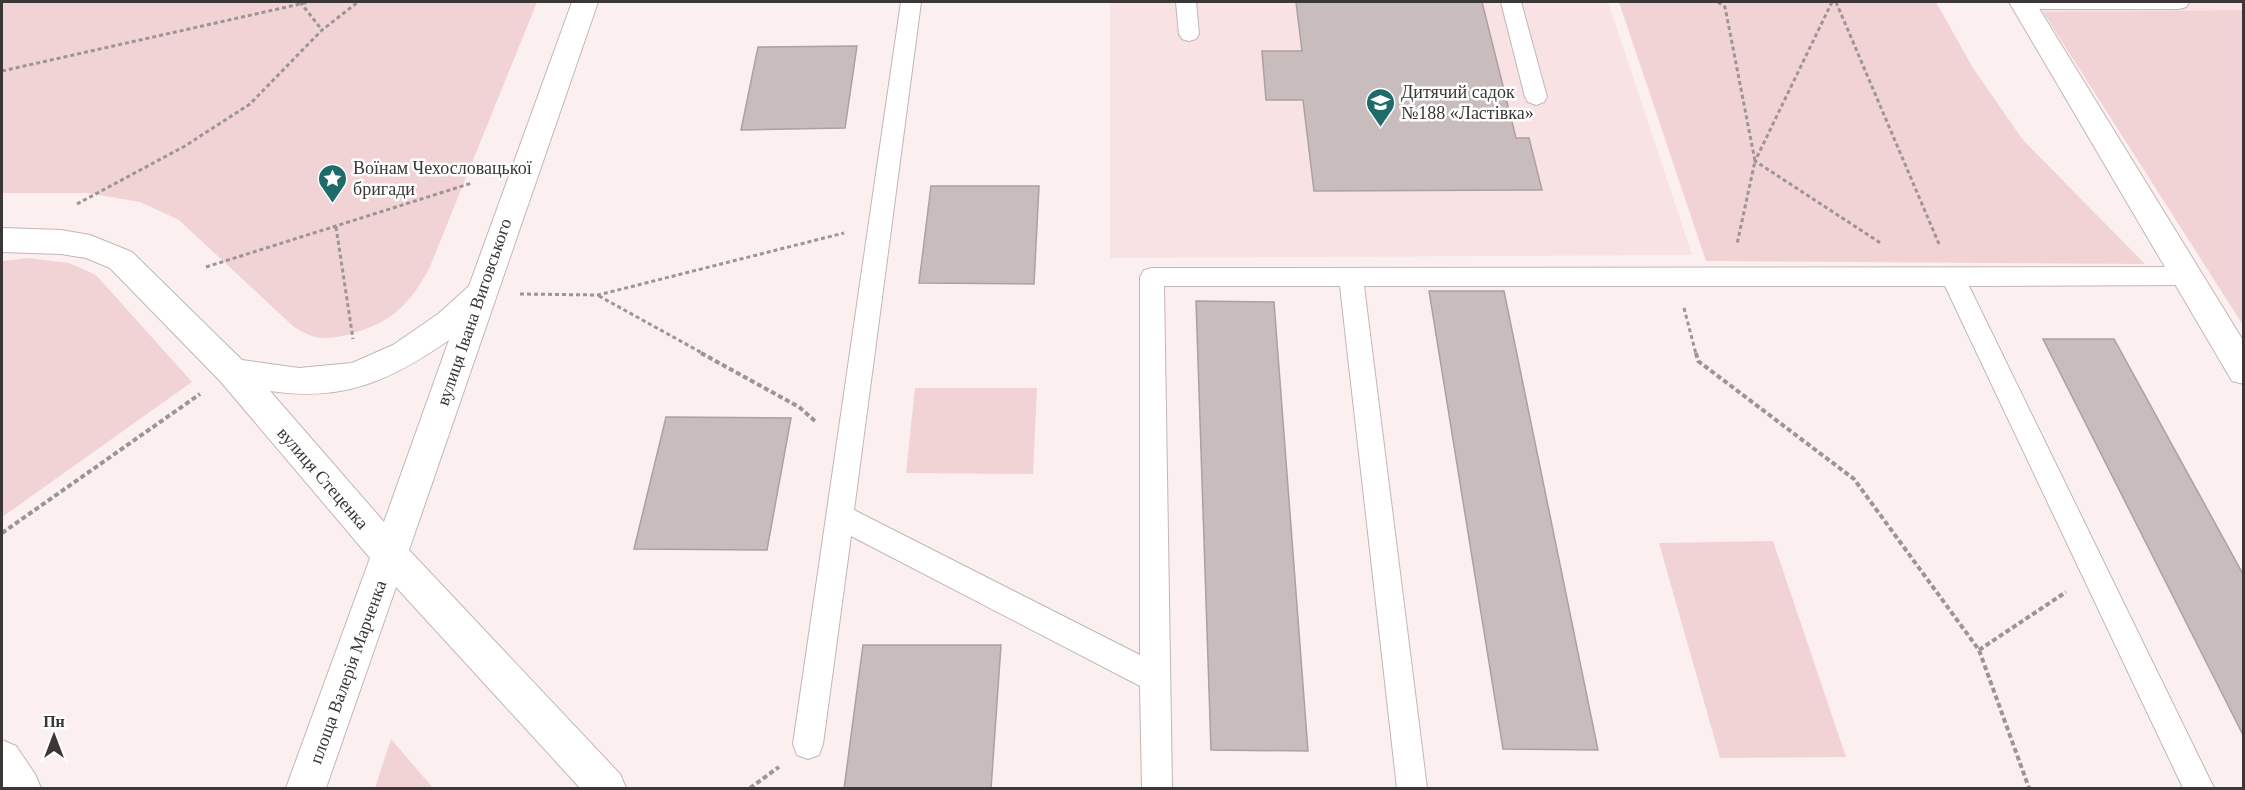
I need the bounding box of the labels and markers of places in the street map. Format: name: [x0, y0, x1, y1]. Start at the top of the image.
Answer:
place label: Дитячий садок №188 «Ластівка»: [1401, 82, 1534, 123]
school or university icon: Дитячий садок №188 «Ластівка»: [1364, 86, 1396, 128]
place label: Воїнам Чехословацької бригади: [353, 158, 532, 199]
place icon: Воїнам Чехословацької бригади: [316, 162, 348, 204]

